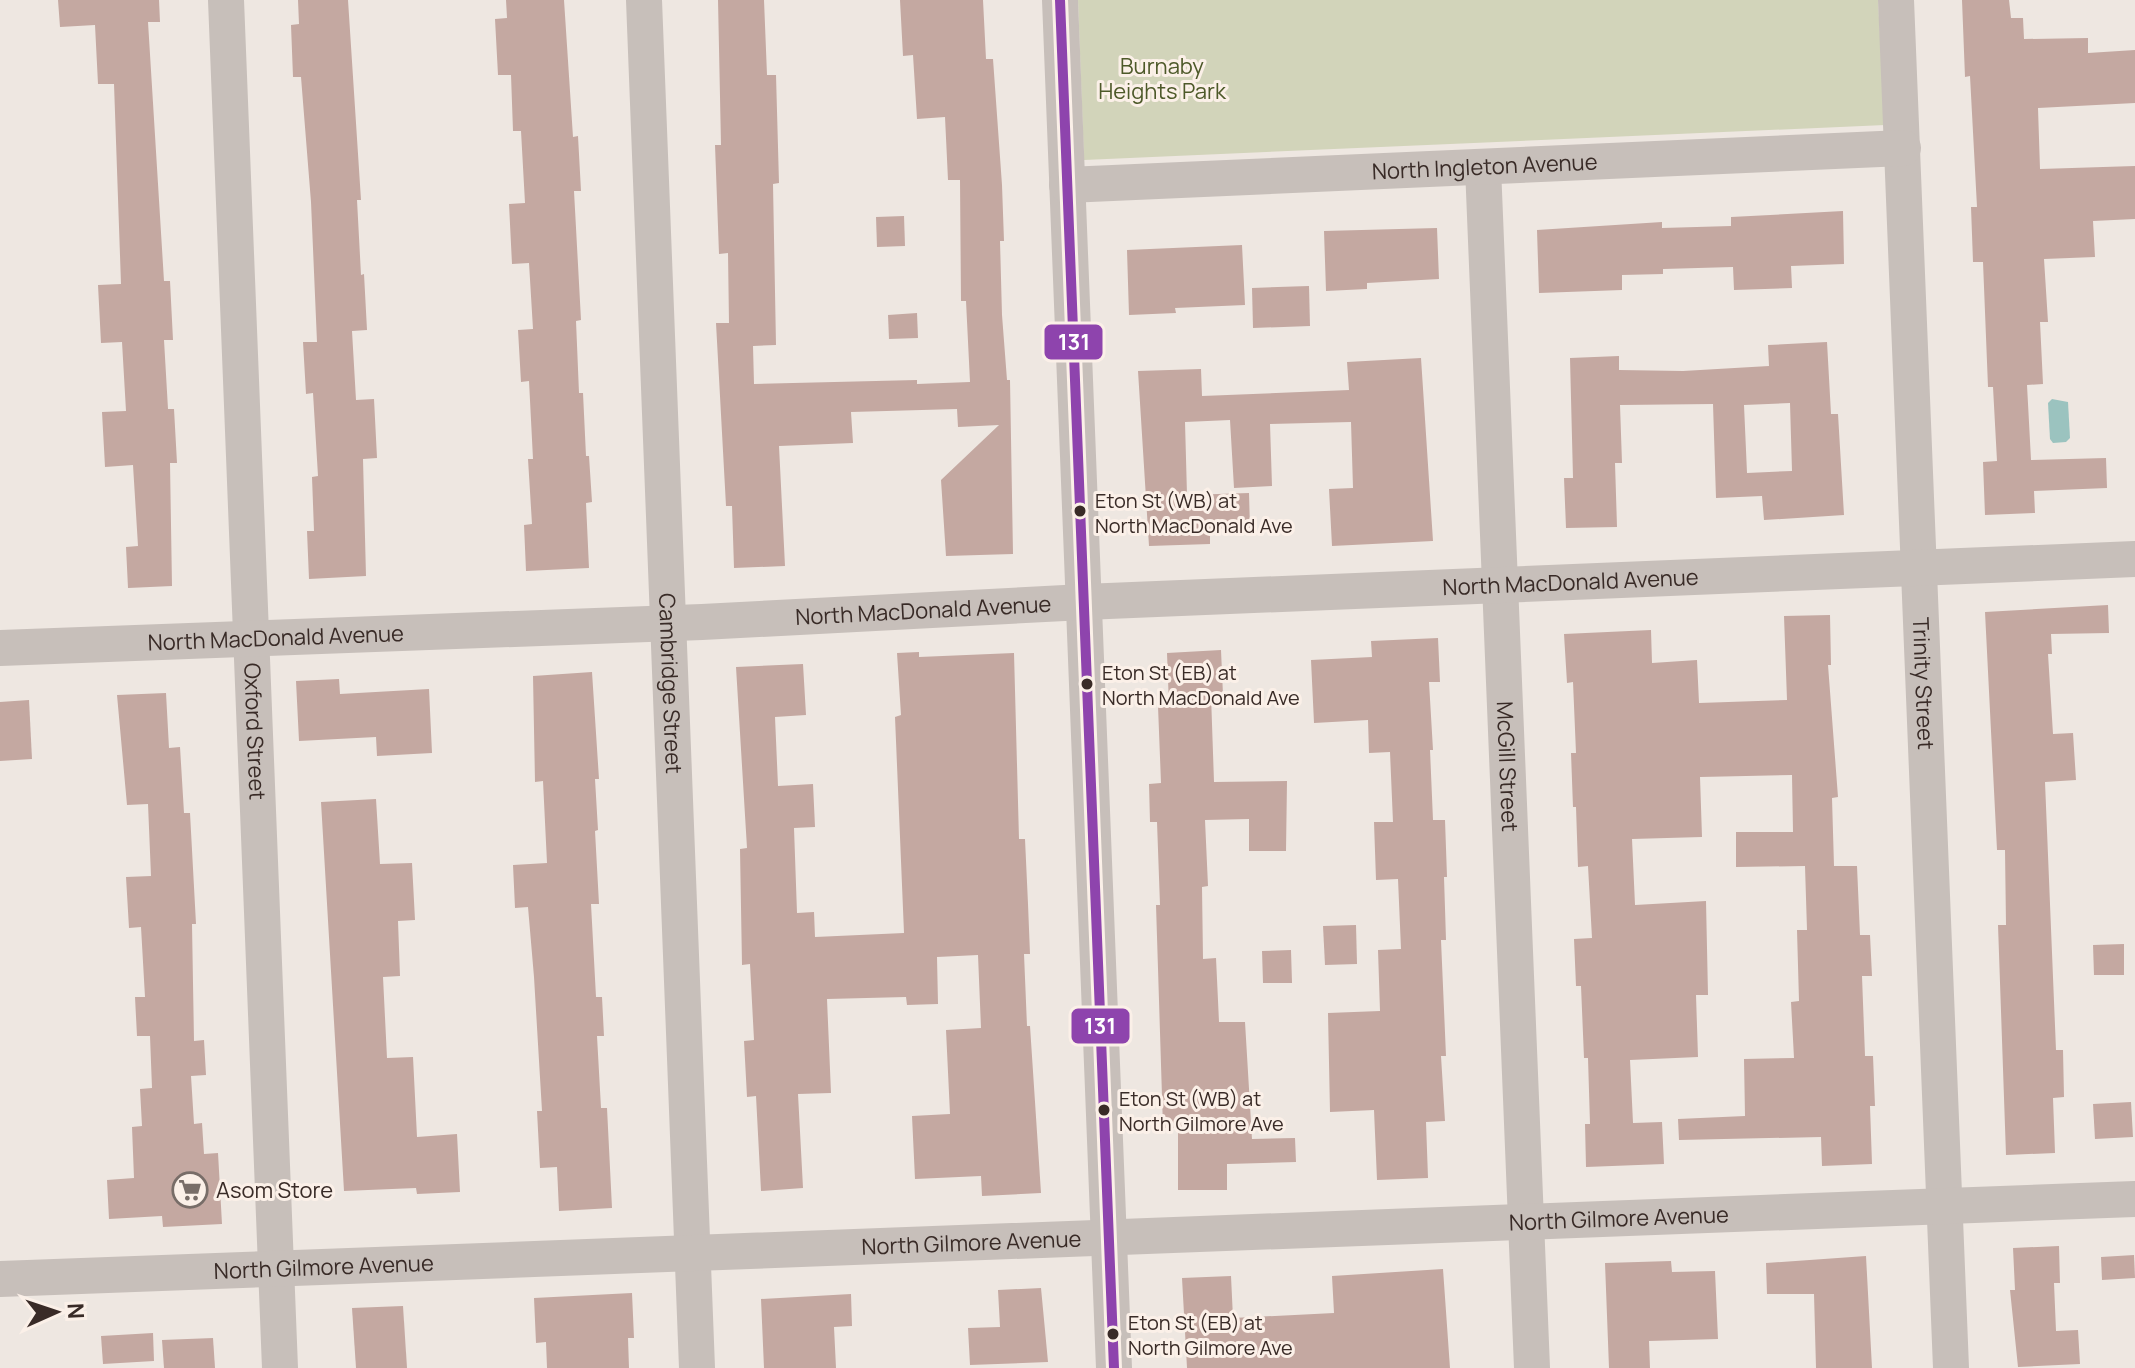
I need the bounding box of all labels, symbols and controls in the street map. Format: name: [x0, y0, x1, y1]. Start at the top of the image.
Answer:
park label: Burnaby Heights Park: [1098, 51, 1227, 106]
street label: North Ingleton Avenue: [1371, 147, 1598, 186]
line badge: 131: [1043, 323, 1104, 361]
text: 131: [1058, 327, 1090, 357]
place label: Eton St (WB) at North MacDonald Ave: [1095, 487, 1293, 539]
marker: Eton St (WB) at North MacDonald Ave: [1072, 503, 1088, 519]
street label: North MacDonald Avenue: [1442, 562, 1699, 602]
street label: North MacDonald Avenue: [794, 589, 1052, 632]
street label: Cambridge Street: [652, 593, 689, 775]
street label: Trinity Street: [1906, 617, 1941, 750]
street label: North MacDonald Avenue: [147, 618, 405, 658]
place label: Eton St (EB) at North MacDonald Ave: [1102, 659, 1300, 711]
street label: Oxford Street: [237, 662, 273, 801]
marker: Eton St (EB) at North MacDonald Ave: [1079, 676, 1095, 692]
street label: McGill Street: [1490, 701, 1525, 833]
line badge: 131: [1070, 1007, 1131, 1045]
text: 131: [1084, 1011, 1116, 1041]
place label: Eton St (WB) at North Gilmore Ave: [1119, 1085, 1284, 1137]
marker: Eton St (WB) at North Gilmore Ave: [1096, 1102, 1112, 1118]
supermarket icon: Asom Store: [171, 1171, 209, 1209]
place label: Asom Store: [216, 1175, 333, 1205]
street label: North Gilmore Avenue: [1508, 1199, 1730, 1237]
street label: North Gilmore Avenue: [861, 1223, 1082, 1262]
street label: North Gilmore Avenue: [213, 1248, 434, 1286]
north arrow: [16, 1272, 96, 1352]
text: N: [61, 1302, 91, 1320]
place label: Eton St (EB) at North Gilmore Ave: [1128, 1309, 1293, 1361]
marker: Eton St (EB) at North Gilmore Ave: [1105, 1326, 1121, 1342]

